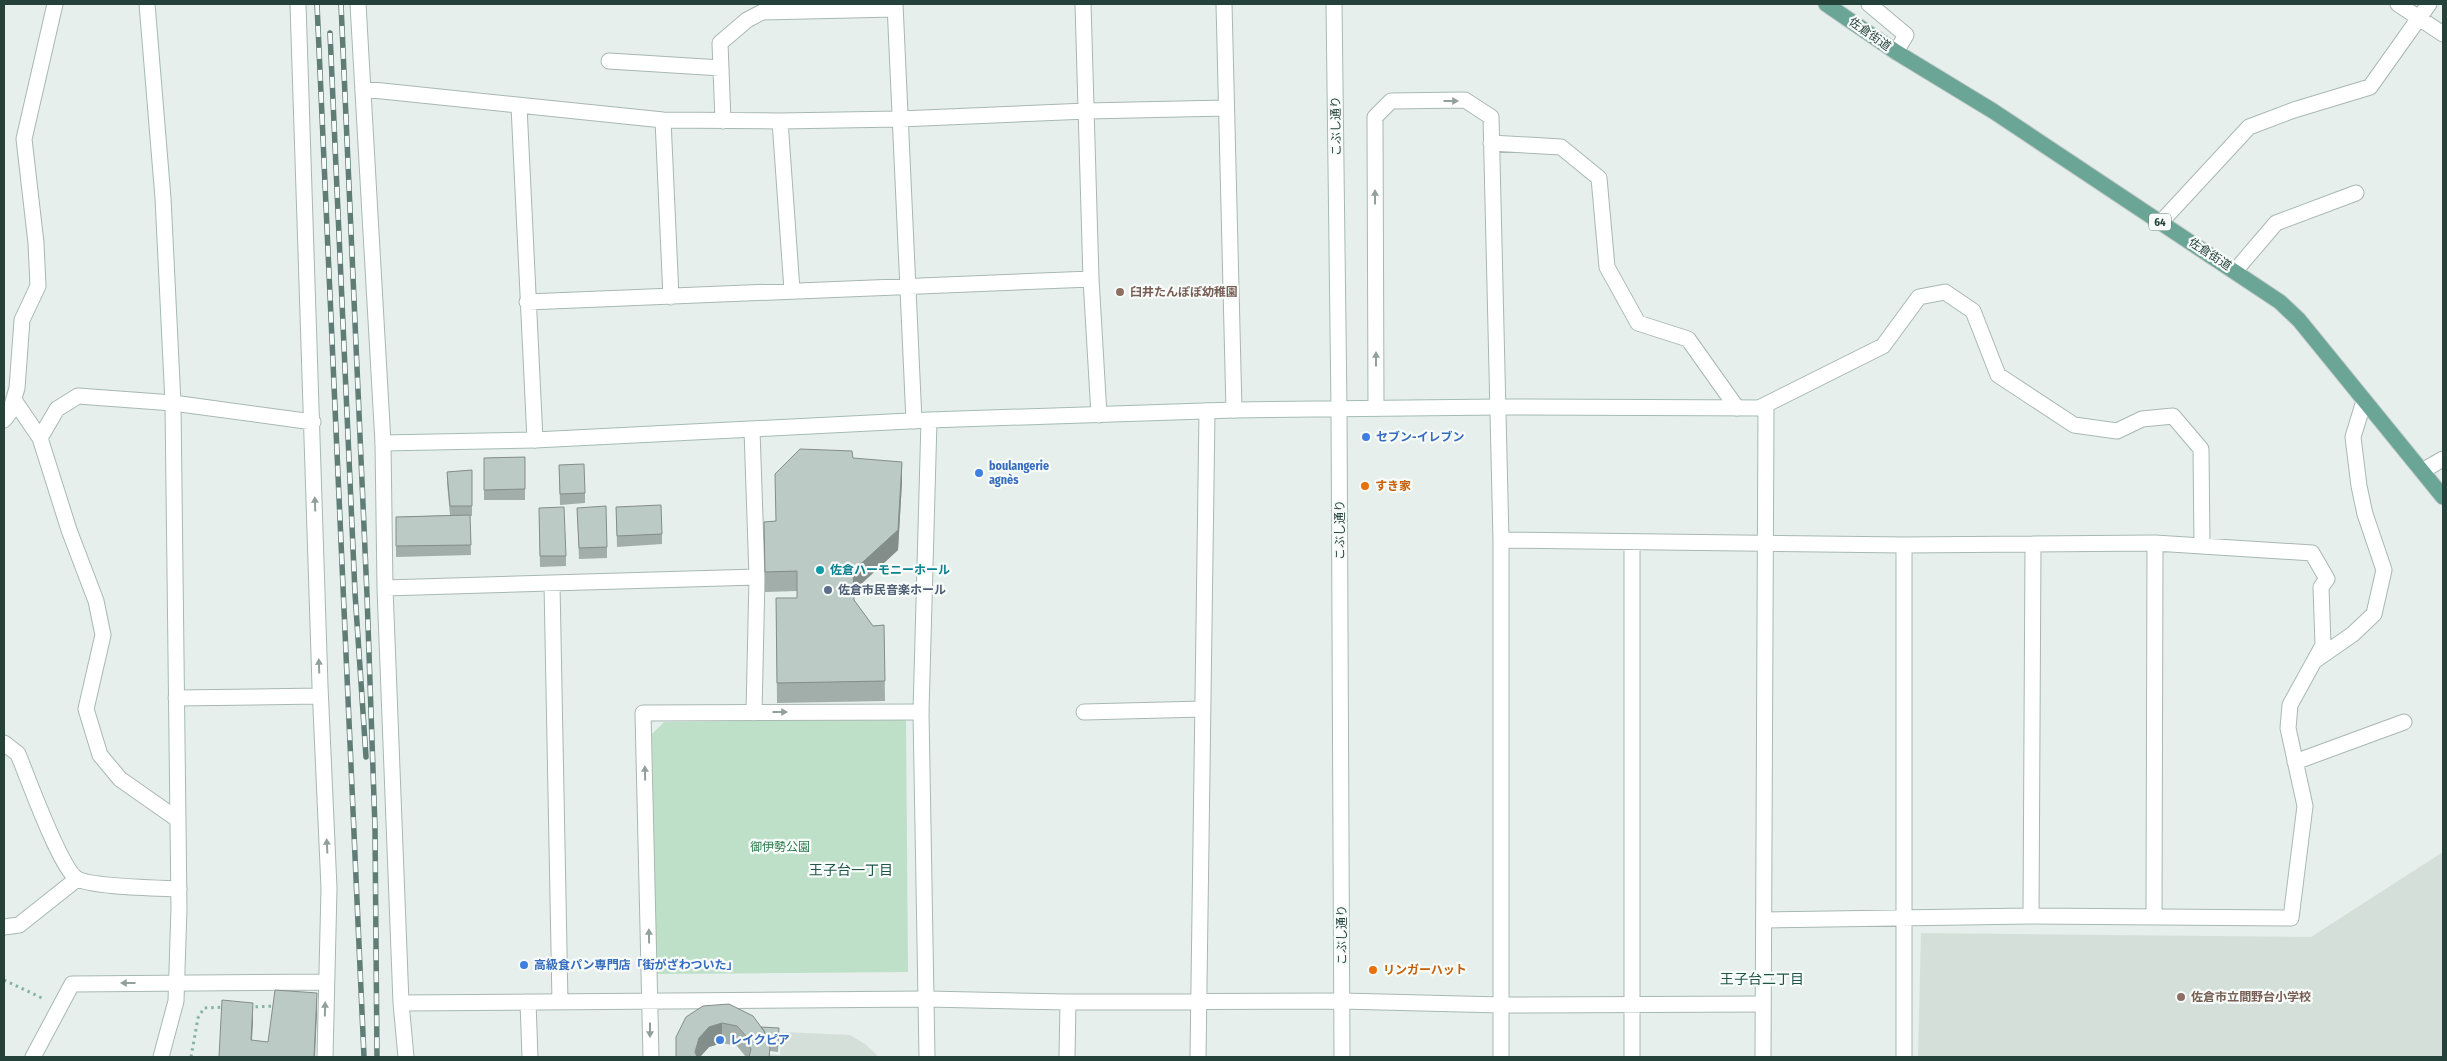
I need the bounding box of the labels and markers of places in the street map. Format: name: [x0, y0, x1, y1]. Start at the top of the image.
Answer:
place label: 臼井たんぽぽ幼稚園: [1130, 285, 1238, 299]
marker: 臼井たんぽぽ幼稚園: [1114, 286, 1126, 298]
place label: セブン-イレブン: [1376, 430, 1465, 444]
marker: セブン-イレブン: [1360, 431, 1372, 443]
place label: boulangerie agnès: [989, 459, 1049, 487]
marker: boulangerie agnès: [973, 467, 985, 479]
place label: すき家: [1375, 479, 1411, 493]
marker: すき家: [1359, 480, 1371, 492]
place label: 佐倉ハーモニーホール: [830, 563, 950, 577]
marker: 佐倉ハーモニーホール: [814, 564, 826, 576]
place label: 佐倉市民音楽ホール: [838, 583, 946, 597]
marker: 佐倉市民音楽ホール: [822, 584, 834, 596]
place label: 高級食パン専門店「街がざわついた」: [534, 958, 739, 972]
marker: 高級食パン専門店「街がざわついた」: [518, 959, 530, 971]
place label: リンガーハット: [1383, 963, 1467, 977]
marker: リンガーハット: [1367, 964, 1379, 976]
place label: 佐倉市立間野台小学校: [2191, 990, 2311, 1004]
marker: 佐倉市立間野台小学校: [2175, 991, 2187, 1003]
place label: レイクピア: [730, 1033, 790, 1047]
marker: レイクピア: [714, 1034, 726, 1046]

